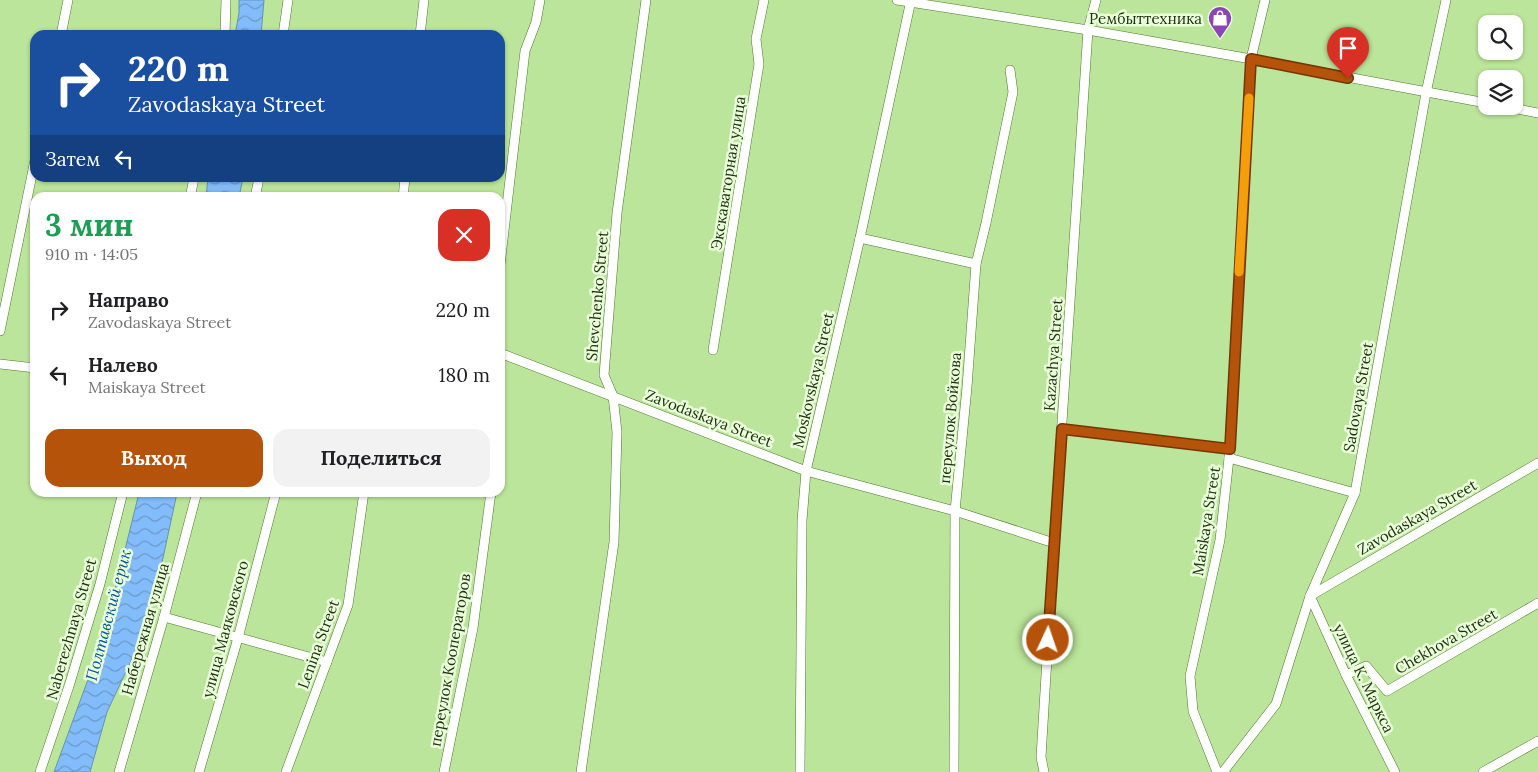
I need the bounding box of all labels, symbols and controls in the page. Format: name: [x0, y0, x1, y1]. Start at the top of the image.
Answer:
shop icon: Рембыттехника: [1207, 5, 1233, 39]
place label: Рембыттехника: [1089, 9, 1202, 28]
map controls: [1478, 15, 1523, 115]
button: search: [1478, 15, 1523, 60]
pin: [1327, 27, 1369, 78]
icon: arrive: [1334, 34, 1362, 62]
text: 220 m: [128, 46, 229, 91]
icon: right: [45, 50, 110, 115]
button: layers: [1478, 70, 1523, 115]
text: Zavodaskaya Street: [128, 90, 325, 118]
street label: Экскаваторная улица: [706, 95, 750, 251]
icon: left: [110, 145, 138, 173]
text: Затем: [45, 147, 100, 171]
text: 3 мин: [45, 206, 133, 244]
button: close: [438, 209, 490, 261]
street label: Shevchenko Street: [582, 230, 612, 362]
text: 910 m · 14:05: [45, 244, 138, 264]
text: Направо: [88, 288, 169, 312]
icon: right: [45, 296, 73, 324]
text: 220 m: [436, 298, 490, 322]
street label: Kazachya Street: [1040, 298, 1066, 412]
street label: Moskovskaya Street: [788, 310, 838, 450]
text: Zavodaskaya Street: [88, 312, 231, 332]
street label: Sadovaya Street: [1339, 340, 1377, 453]
street label: переулок Войкова: [935, 351, 965, 484]
text: Налево: [88, 353, 158, 377]
icon: left: [45, 361, 73, 389]
text: 180 m: [439, 363, 490, 387]
text: Maiskaya Street: [88, 377, 206, 397]
street label: Zavodaskaya Street: [643, 385, 775, 451]
button: Выход: [45, 429, 263, 487]
button: Поделиться: [273, 429, 490, 487]
street label: Maiskaya Street: [1188, 465, 1224, 577]
street label: Zavodaskaya Street: [1354, 475, 1480, 559]
water label: Полтавский ерик: [81, 547, 135, 683]
street label: Naberezhnaya Street: [42, 556, 100, 702]
street label: улица Маяковского: [198, 558, 253, 700]
street label: Набережная улица: [117, 560, 173, 697]
street label: переулок Кооператоров: [425, 572, 475, 748]
street label: Lenina Street: [293, 597, 343, 691]
street label: Chekhova Street: [1391, 604, 1501, 678]
position arrow: [1021, 613, 1073, 665]
street label: улица К. Маркса: [1329, 620, 1399, 736]

